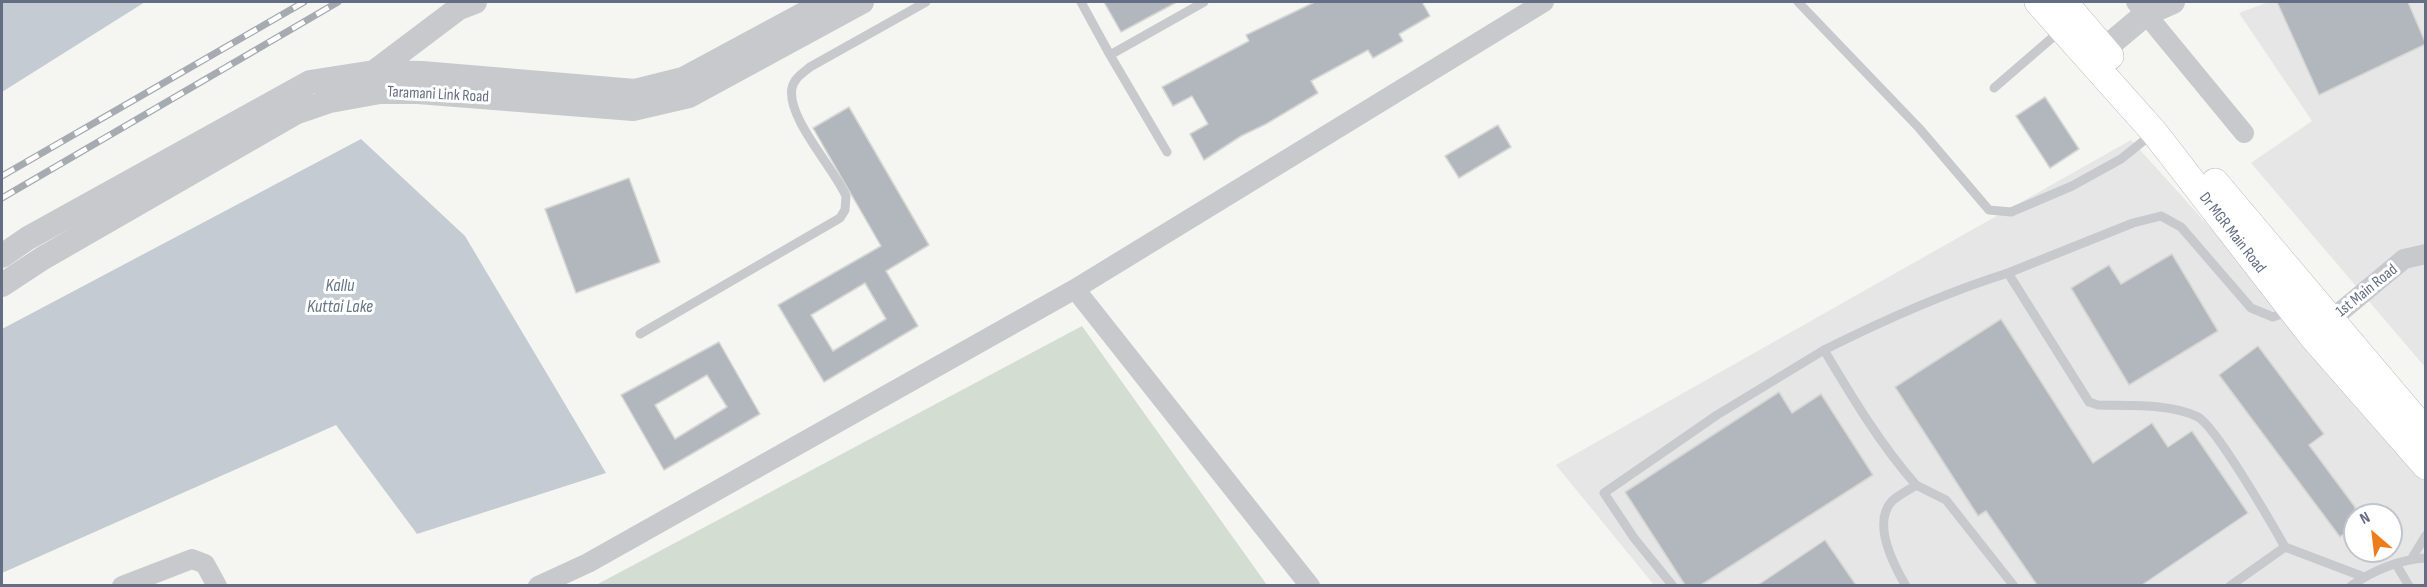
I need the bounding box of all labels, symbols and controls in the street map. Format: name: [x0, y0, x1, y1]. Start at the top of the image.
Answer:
street label: Taramani Link Road: [387, 83, 489, 107]
street label: Dr MGR Main Road: [2195, 189, 2269, 277]
street label: 1st Main Road: [2332, 260, 2402, 322]
water label: Kallu Kuttai Lake: [307, 275, 373, 318]
north arrow: [2343, 503, 2403, 563]
text: N: [2357, 508, 2373, 529]

